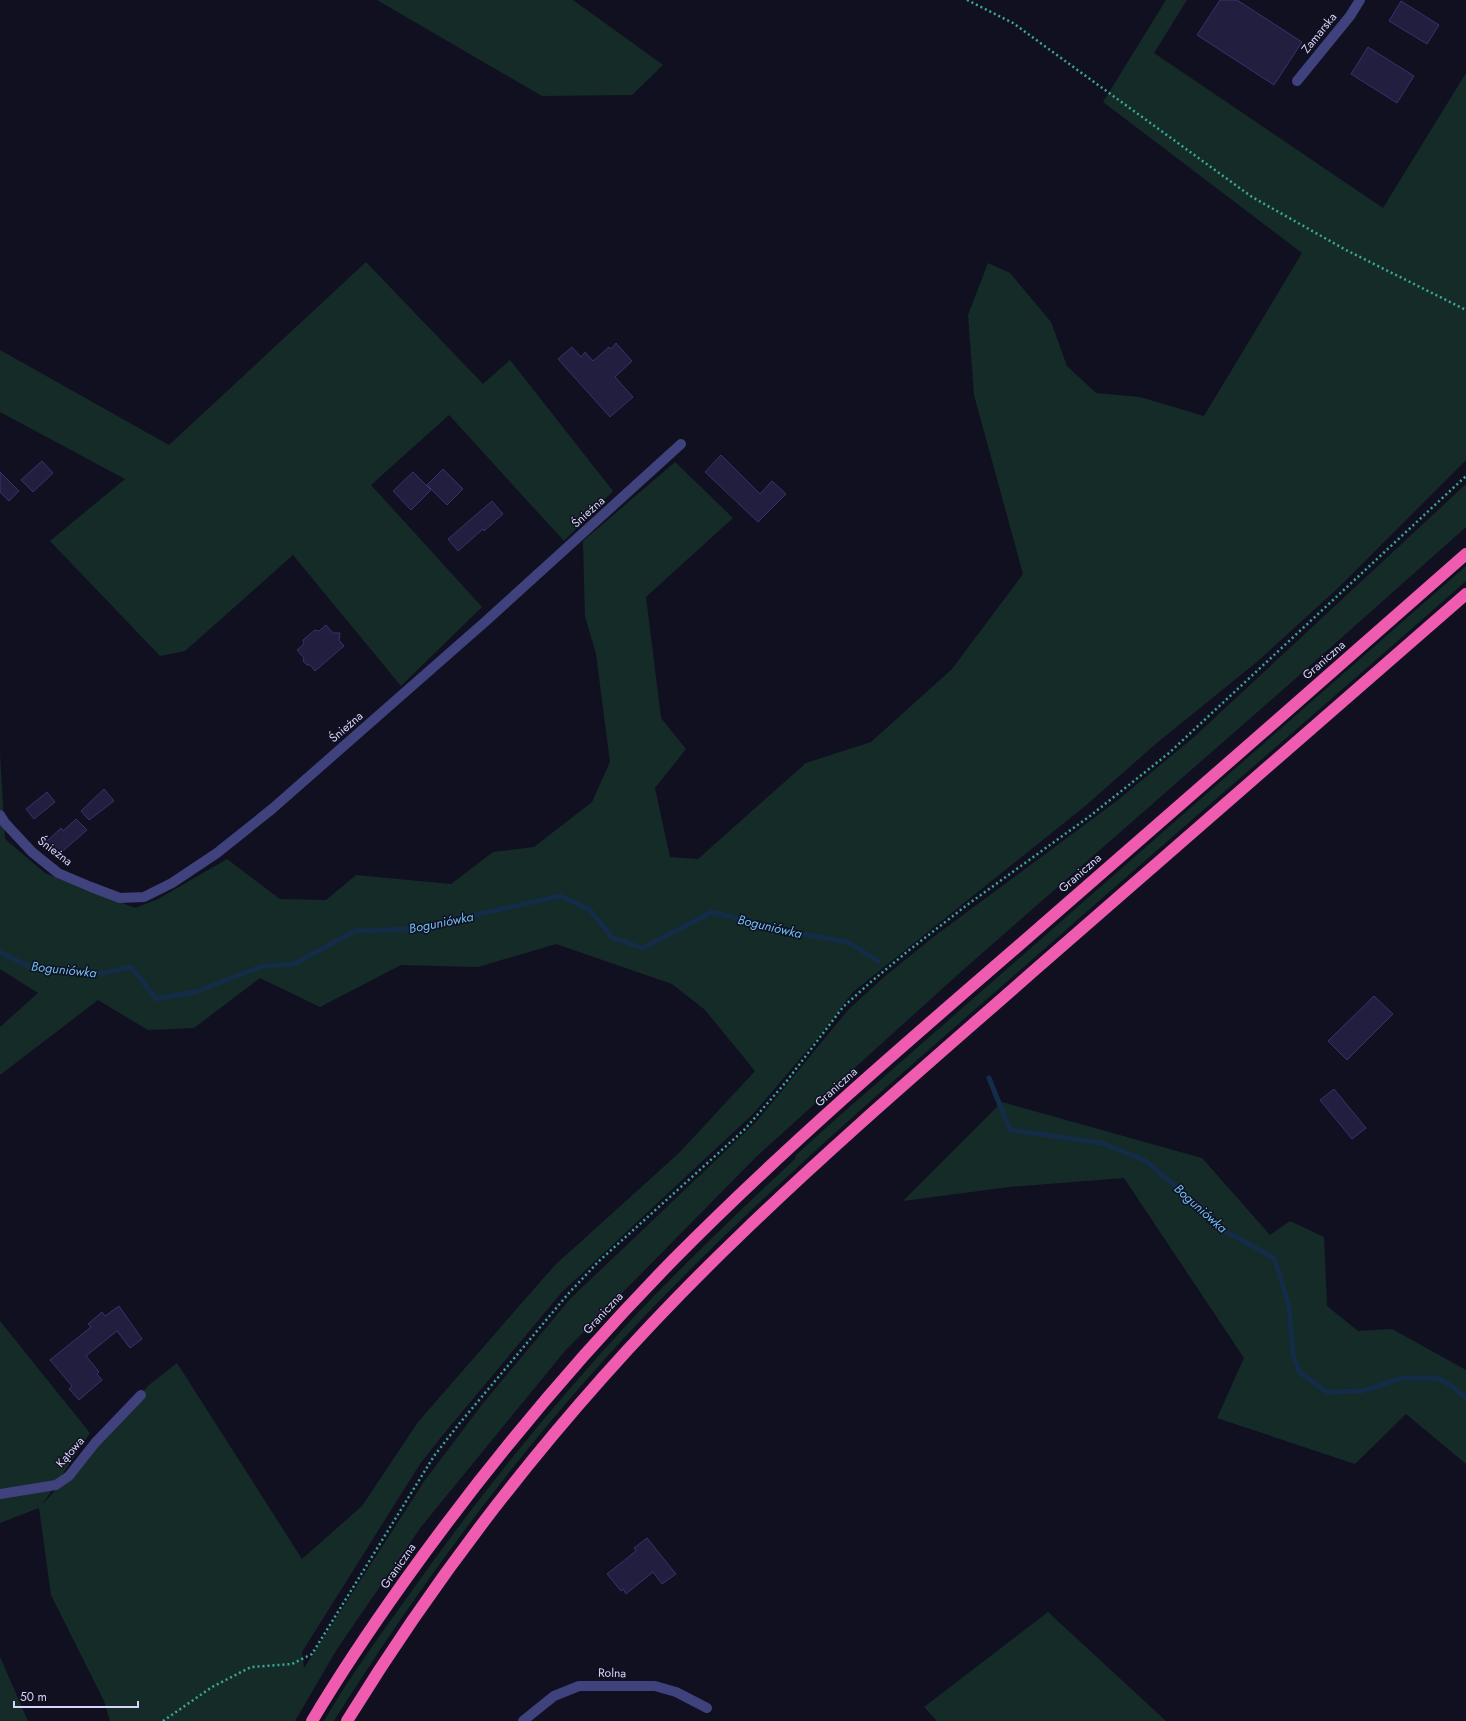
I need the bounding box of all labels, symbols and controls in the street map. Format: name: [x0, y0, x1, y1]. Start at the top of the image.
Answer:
street label: Zamarska: [1297, 9, 1341, 57]
street label: Śnieżna: [567, 492, 609, 532]
street label: Graniczna: [1298, 636, 1350, 684]
street label: Śnieżna: [325, 707, 367, 747]
street label: Śnieżna: [34, 832, 76, 870]
street label: Graniczna: [1054, 849, 1106, 897]
water label: Boguniówka: [407, 907, 475, 938]
water label: Boguniówka: [736, 910, 804, 943]
water label: Boguniówka: [30, 957, 98, 982]
street label: Graniczna: [811, 1063, 861, 1111]
water label: Boguniówka: [1170, 1179, 1231, 1237]
street label: Graniczna: [579, 1288, 627, 1338]
street label: Kątowa: [51, 1432, 89, 1471]
street label: Graniczna: [376, 1539, 420, 1592]
street label: Rolna: [598, 1664, 626, 1682]
scale bar: [14, 1683, 138, 1709]
text: 50 m: [20, 1688, 47, 1706]

